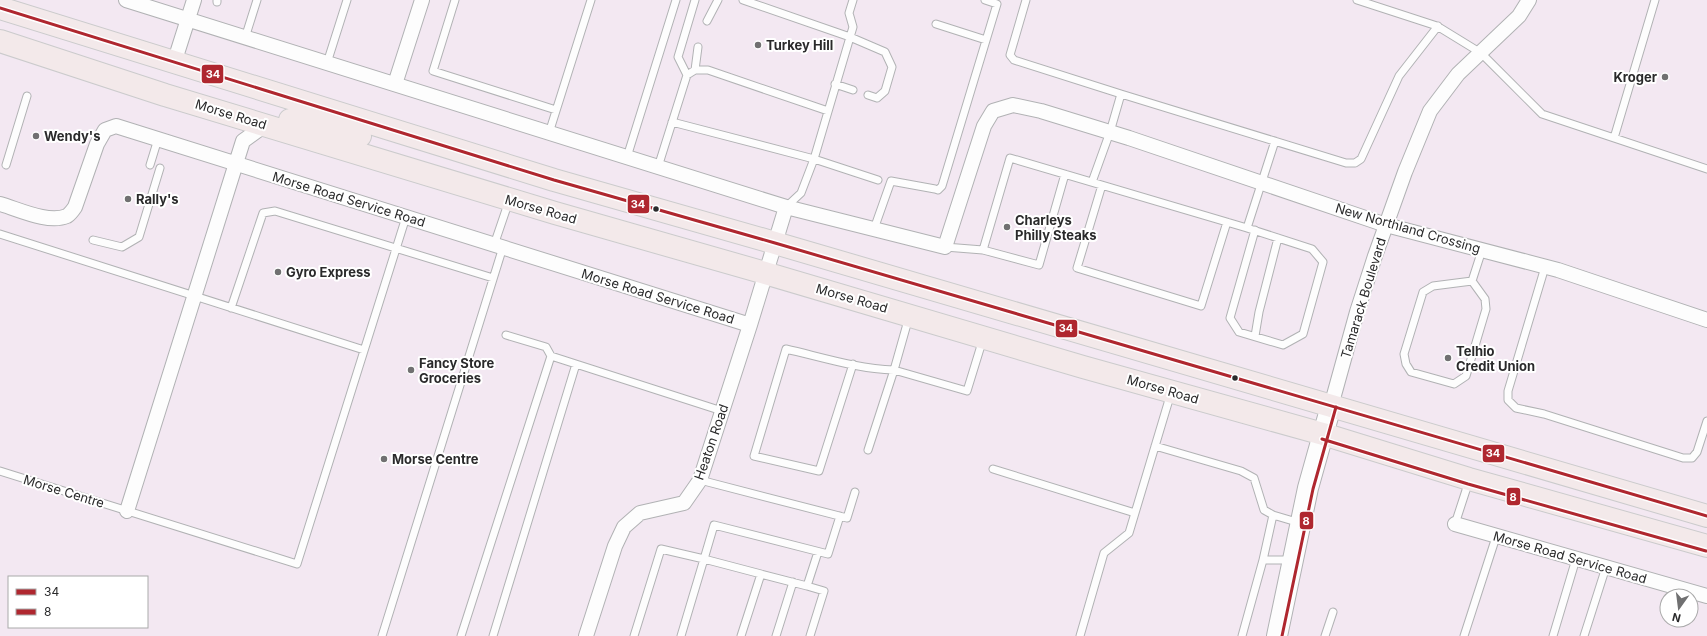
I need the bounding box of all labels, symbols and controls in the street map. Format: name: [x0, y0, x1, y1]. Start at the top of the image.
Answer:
place label: Turkey Hill: [766, 37, 833, 53]
marker: Turkey Hill: [753, 40, 763, 50]
line badge: 34: [201, 64, 224, 84]
text: 34: [206, 67, 220, 81]
place label: Kroger: [1613, 69, 1658, 85]
marker: Kroger: [1660, 72, 1670, 82]
street label: Morse Road: [193, 96, 269, 132]
place label: Wendy's: [44, 128, 100, 144]
marker: Wendy's: [31, 131, 41, 141]
street label: Morse Road Service Road: [271, 168, 427, 230]
place label: Rally's: [136, 191, 179, 207]
street label: Morse Road: [503, 191, 579, 227]
marker: Rally's: [123, 194, 133, 204]
line badge: 34: [627, 194, 650, 214]
text: 34: [631, 197, 645, 211]
street label: New Northland Crossing: [1334, 200, 1482, 256]
unlabelled marker: [651, 204, 661, 214]
place label: Charleys Philly Steaks: [1015, 212, 1097, 243]
marker: Charleys Philly Steaks: [1002, 222, 1012, 232]
street label: Tamarack Boulevard: [1337, 236, 1389, 360]
place label: Gyro Express: [286, 264, 371, 280]
street label: Morse Road Service Road: [580, 265, 736, 327]
marker: Gyro Express: [273, 267, 283, 277]
street label: Morse Road: [814, 280, 890, 316]
line badge: 34: [1055, 319, 1078, 338]
text: 34: [1059, 321, 1073, 335]
place label: Telhio Credit Union: [1456, 343, 1535, 374]
marker: Telhio Credit Union: [1443, 353, 1453, 363]
place label: Fancy Store Groceries: [419, 355, 494, 386]
marker: Fancy Store Groceries: [406, 365, 416, 375]
street label: Morse Road: [1125, 371, 1201, 407]
unlabelled marker: [1230, 373, 1240, 383]
street label: Heaton Road: [691, 402, 731, 482]
line badge: 34: [1482, 444, 1505, 463]
text: 34: [1486, 446, 1500, 460]
place label: Morse Centre: [392, 451, 479, 467]
marker: Morse Centre: [379, 454, 389, 464]
street label: Morse Centre: [22, 471, 106, 511]
line badge: 8: [1506, 487, 1521, 506]
text: 8: [1509, 490, 1517, 504]
line badge: 8: [1299, 511, 1314, 530]
text: 8: [1302, 514, 1310, 528]
street label: Morse Road Service Road: [1491, 527, 1649, 587]
legend: [8, 576, 148, 628]
text: 34: [44, 584, 59, 599]
north arrow: [1659, 588, 1699, 628]
text: 8: [44, 604, 51, 619]
text: N: [1671, 610, 1682, 626]

